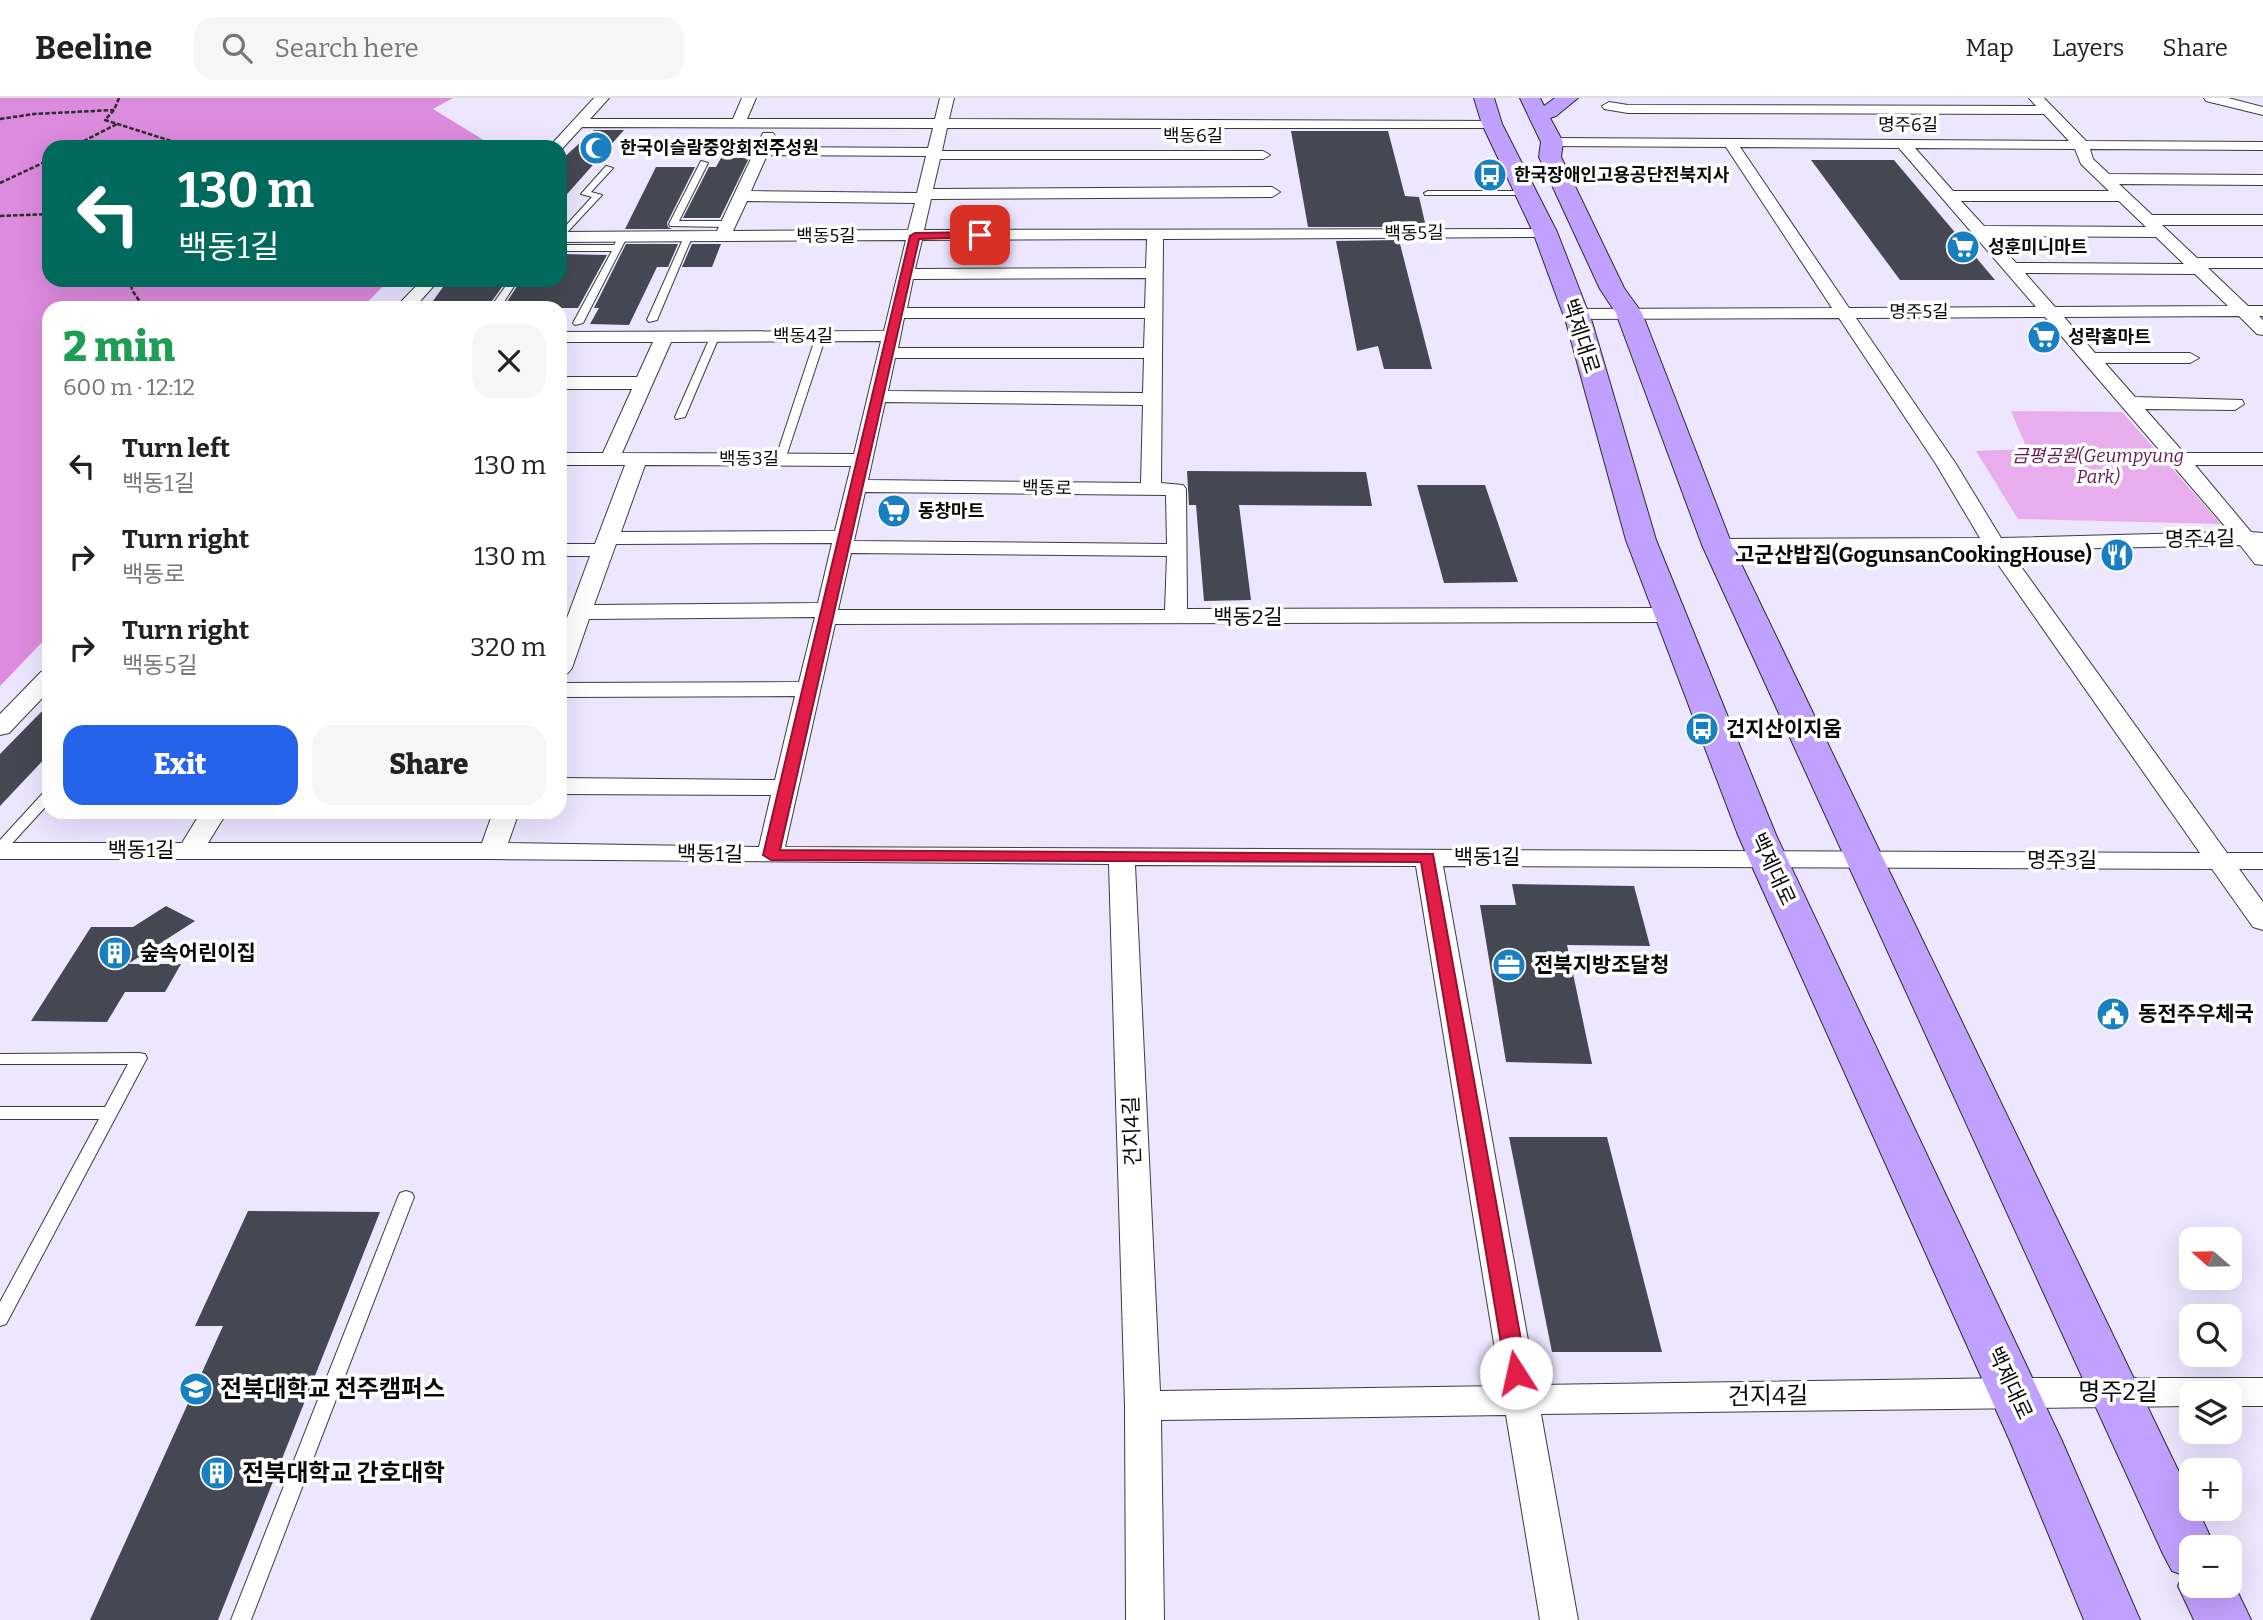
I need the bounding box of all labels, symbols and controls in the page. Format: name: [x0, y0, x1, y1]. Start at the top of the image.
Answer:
search box: [194, 17, 684, 80]
text: Beeline: [35, 28, 152, 68]
icon: search: [218, 29, 256, 67]
text: Search here: [274, 33, 419, 64]
text: Map: [1966, 34, 2014, 62]
text: Layers: [2052, 34, 2124, 62]
text: Share: [2162, 34, 2228, 62]
street label: 명주6길: [1878, 114, 1938, 136]
street label: 백동6길: [1163, 125, 1223, 147]
mosque icon: 한국이슬람중앙회전주성원: [577, 129, 615, 167]
place label: 한국이슬람중앙회전주성원: [620, 137, 819, 159]
bus stop icon: 한국장애인고용공단전북지사: [1471, 156, 1509, 194]
text: 130 m: [178, 161, 314, 220]
place label: 한국장애인고용공단전북지사: [1514, 164, 1730, 186]
icon: left: [63, 168, 154, 259]
pin: [950, 205, 1010, 265]
icon: arrive: [961, 216, 999, 254]
street label: 백동5길: [1384, 221, 1444, 245]
street label: 백동5길: [796, 225, 856, 247]
text: 백동1길: [178, 228, 279, 266]
supermarket icon: 성훈미니마트: [1944, 228, 1982, 266]
place label: 성훈미니마트: [1988, 236, 2087, 258]
street label: 백제대로: [1557, 295, 1605, 377]
street label: 명주5길: [1889, 301, 1949, 323]
supermarket icon: 성락홈마트: [2025, 318, 2063, 356]
text: 2 min: [63, 322, 175, 372]
button: close: [472, 324, 546, 398]
street label: 백동4길: [773, 325, 833, 347]
place label: 성락홈마트: [2068, 326, 2151, 348]
text: 600 m · 12:12: [63, 373, 195, 401]
text: Turn left: [122, 433, 230, 464]
park label: 금평공원(Geumpyung Park): [2012, 445, 2184, 488]
icon: left: [63, 447, 101, 485]
street label: 백동3길: [719, 448, 779, 470]
text: 130 m: [474, 450, 546, 481]
text: 백동1길: [122, 469, 195, 497]
street label: 백동로: [1022, 477, 1072, 499]
supermarket icon: 동창마트: [875, 492, 913, 530]
place label: 동창마트: [918, 500, 984, 522]
text: Turn right: [122, 524, 249, 555]
street label: 명주4길: [2165, 525, 2235, 553]
restaurant icon: 고군산밥집(GogunsanCookingHouse): [2098, 536, 2136, 574]
icon: right: [63, 538, 101, 576]
text: 130 m: [474, 541, 546, 572]
place label: 고군산밥집(GogunsanCookingHouse): [1735, 542, 2092, 568]
text: 백동로: [122, 560, 185, 588]
street label: 백동2길: [1213, 604, 1283, 630]
text: Turn right: [122, 615, 249, 646]
icon: right: [63, 629, 101, 667]
text: 320 m: [470, 632, 546, 663]
text: 백동5길: [122, 651, 198, 679]
bus stop icon: 건지산이지움: [1683, 710, 1721, 748]
place label: 건지산이지움: [1726, 716, 1842, 742]
button: Exit: [63, 725, 298, 805]
button: Share: [312, 725, 546, 805]
street label: 백제대로: [1745, 828, 1801, 910]
street label: 백동1길: [108, 837, 174, 863]
street label: 백동1길: [677, 840, 743, 868]
street label: 백동1길: [1454, 844, 1520, 870]
street label: 명주3길: [2027, 847, 2097, 873]
building icon: 숲속어린이집: [96, 934, 134, 972]
place label: 숲속어린이집: [140, 940, 256, 966]
office icon: 전북지방조달청: [1490, 946, 1528, 984]
place label: 전북지방조달청: [1534, 952, 1669, 978]
public building icon: 동전주우체국: [2094, 995, 2132, 1033]
place label: 동전주우체국: [2138, 1001, 2254, 1027]
street label: 건지4길: [1118, 1095, 1146, 1167]
north arrow: [2179, 1227, 2242, 1290]
map controls: [2179, 1227, 2242, 1598]
button: search: [2179, 1304, 2242, 1367]
position arrow: [1479, 1336, 1553, 1410]
street label: 백제대로: [1982, 1342, 2038, 1424]
school or university icon: 전북대학교 전주캠퍼스: [177, 1370, 215, 1408]
place label: 전북대학교 전주캠퍼스: [220, 1375, 445, 1403]
street label: 명주2길: [2078, 1378, 2158, 1406]
street label: 건지4길: [1728, 1381, 1808, 1411]
button: layers: [2179, 1381, 2242, 1444]
building icon: 전북대학교 간호대학: [198, 1454, 236, 1492]
button: +: [2179, 1458, 2242, 1521]
place label: 전북대학교 간호대학: [242, 1459, 445, 1487]
button: −: [2179, 1535, 2242, 1598]

